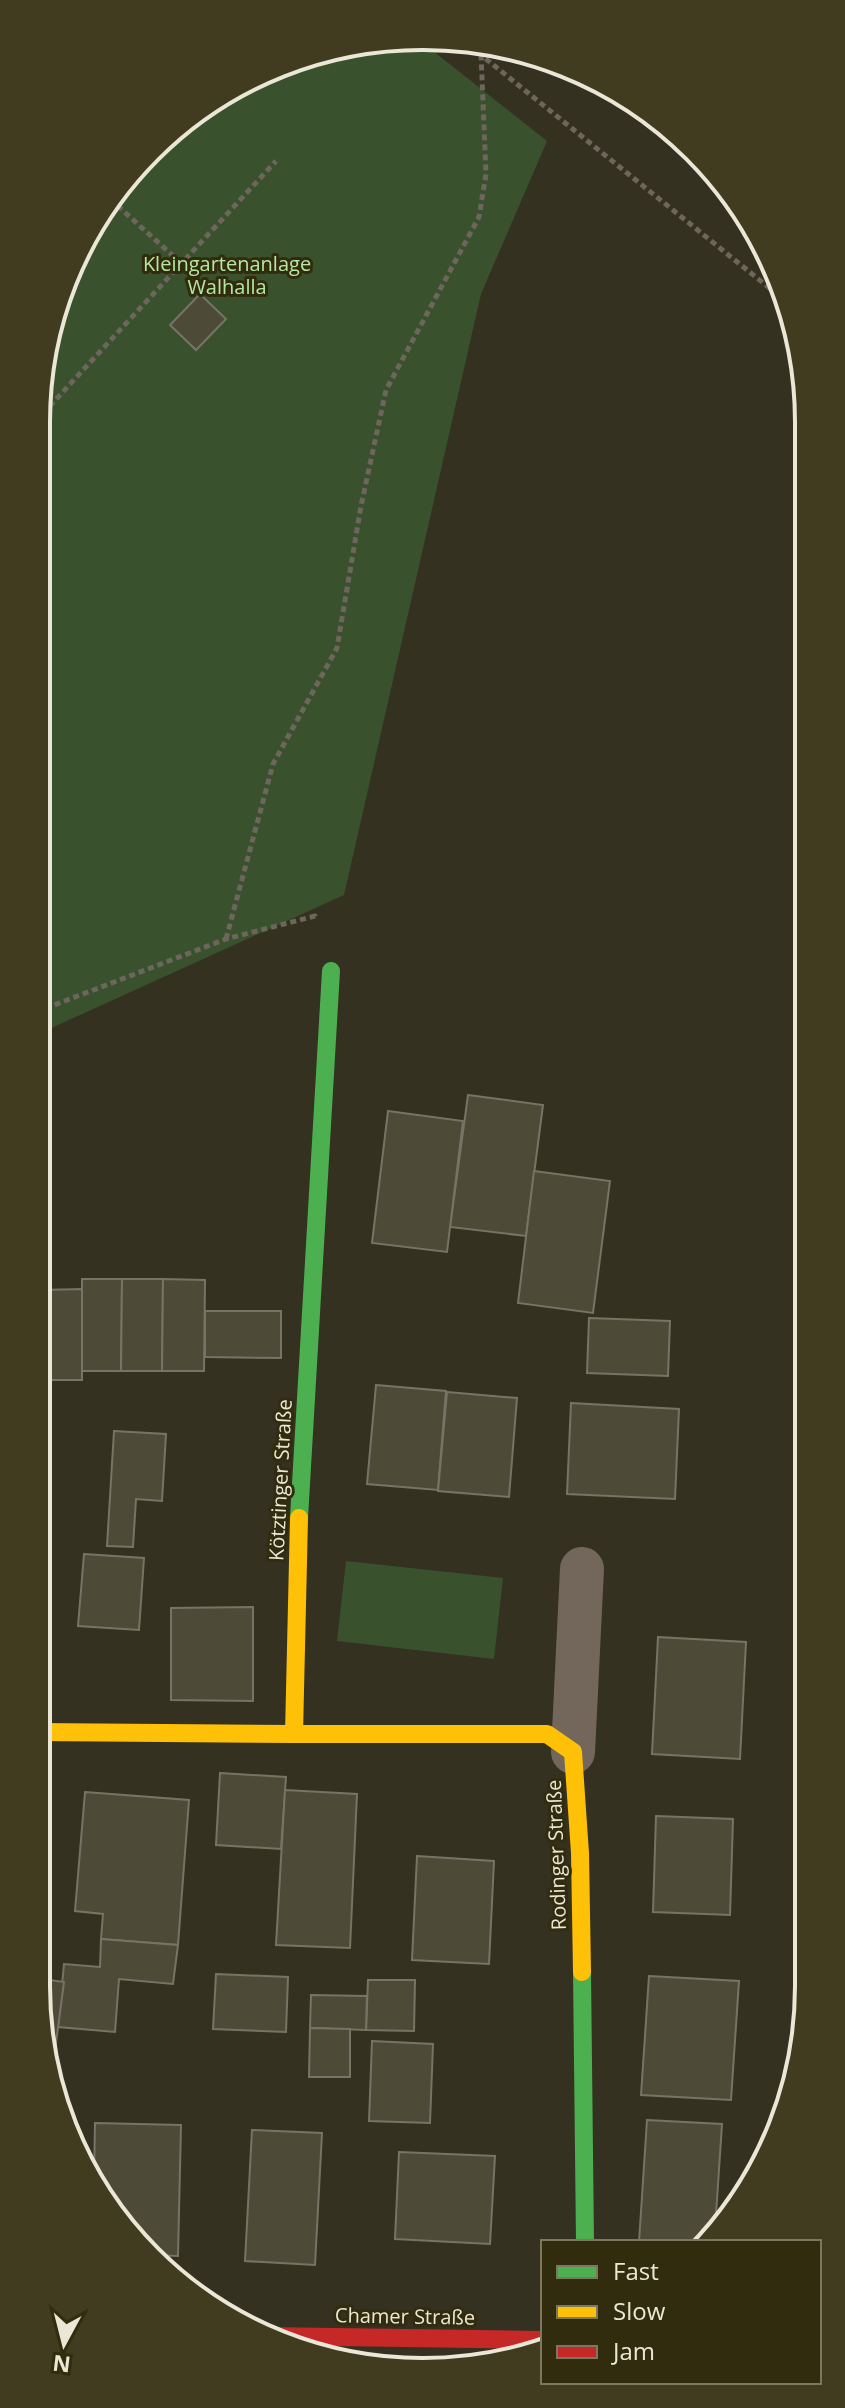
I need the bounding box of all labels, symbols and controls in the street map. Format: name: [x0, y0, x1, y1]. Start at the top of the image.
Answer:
park label: Kleingartenanlage Walhalla: [143, 250, 311, 300]
street label: Kötztinger Straße: [262, 1399, 298, 1561]
street label: Rodinger Straße: [540, 1779, 572, 1931]
legend: [541, 2240, 821, 2384]
text: Fast: [613, 2254, 659, 2287]
text: Slow: [613, 2294, 666, 2327]
street label: Chamer Straße: [335, 2301, 475, 2331]
north arrow: [24, 2304, 104, 2384]
text: Jam: [611, 2334, 655, 2367]
text: N: [51, 2349, 72, 2381]

